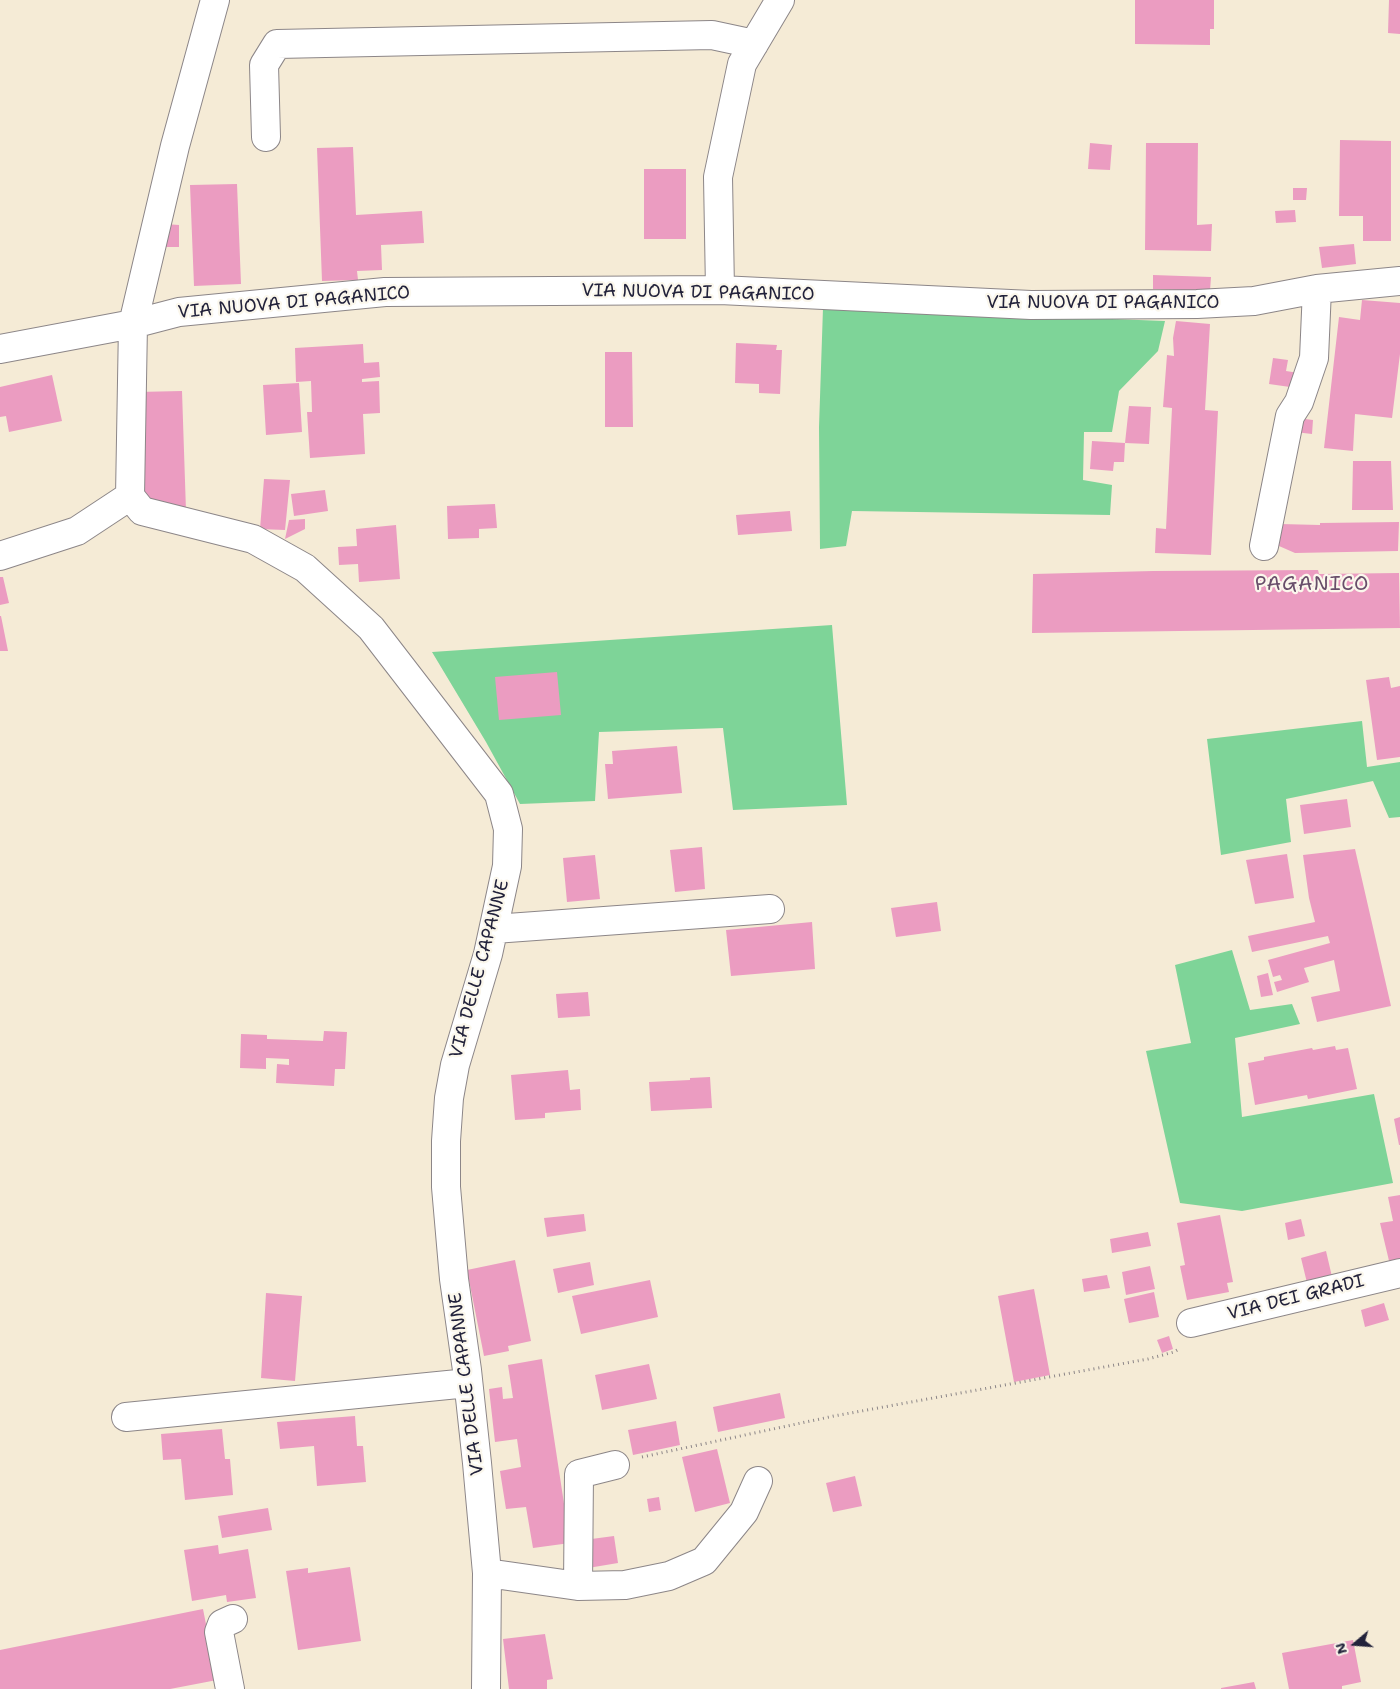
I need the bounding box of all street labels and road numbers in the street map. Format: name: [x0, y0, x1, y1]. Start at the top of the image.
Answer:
street label: VIA NUOVA DI PAGANICO: [581, 280, 815, 306]
street label: VIA NUOVA DI PAGANICO: [177, 282, 411, 324]
street label: VIA NUOVA DI PAGANICO: [986, 292, 1220, 314]
street label: VIA DELLE CAPANNE: [446, 877, 514, 1061]
street label: VIA DEI GRADI: [1225, 1271, 1367, 1325]
street label: VIA DELLE CAPANNE: [445, 1291, 489, 1477]

